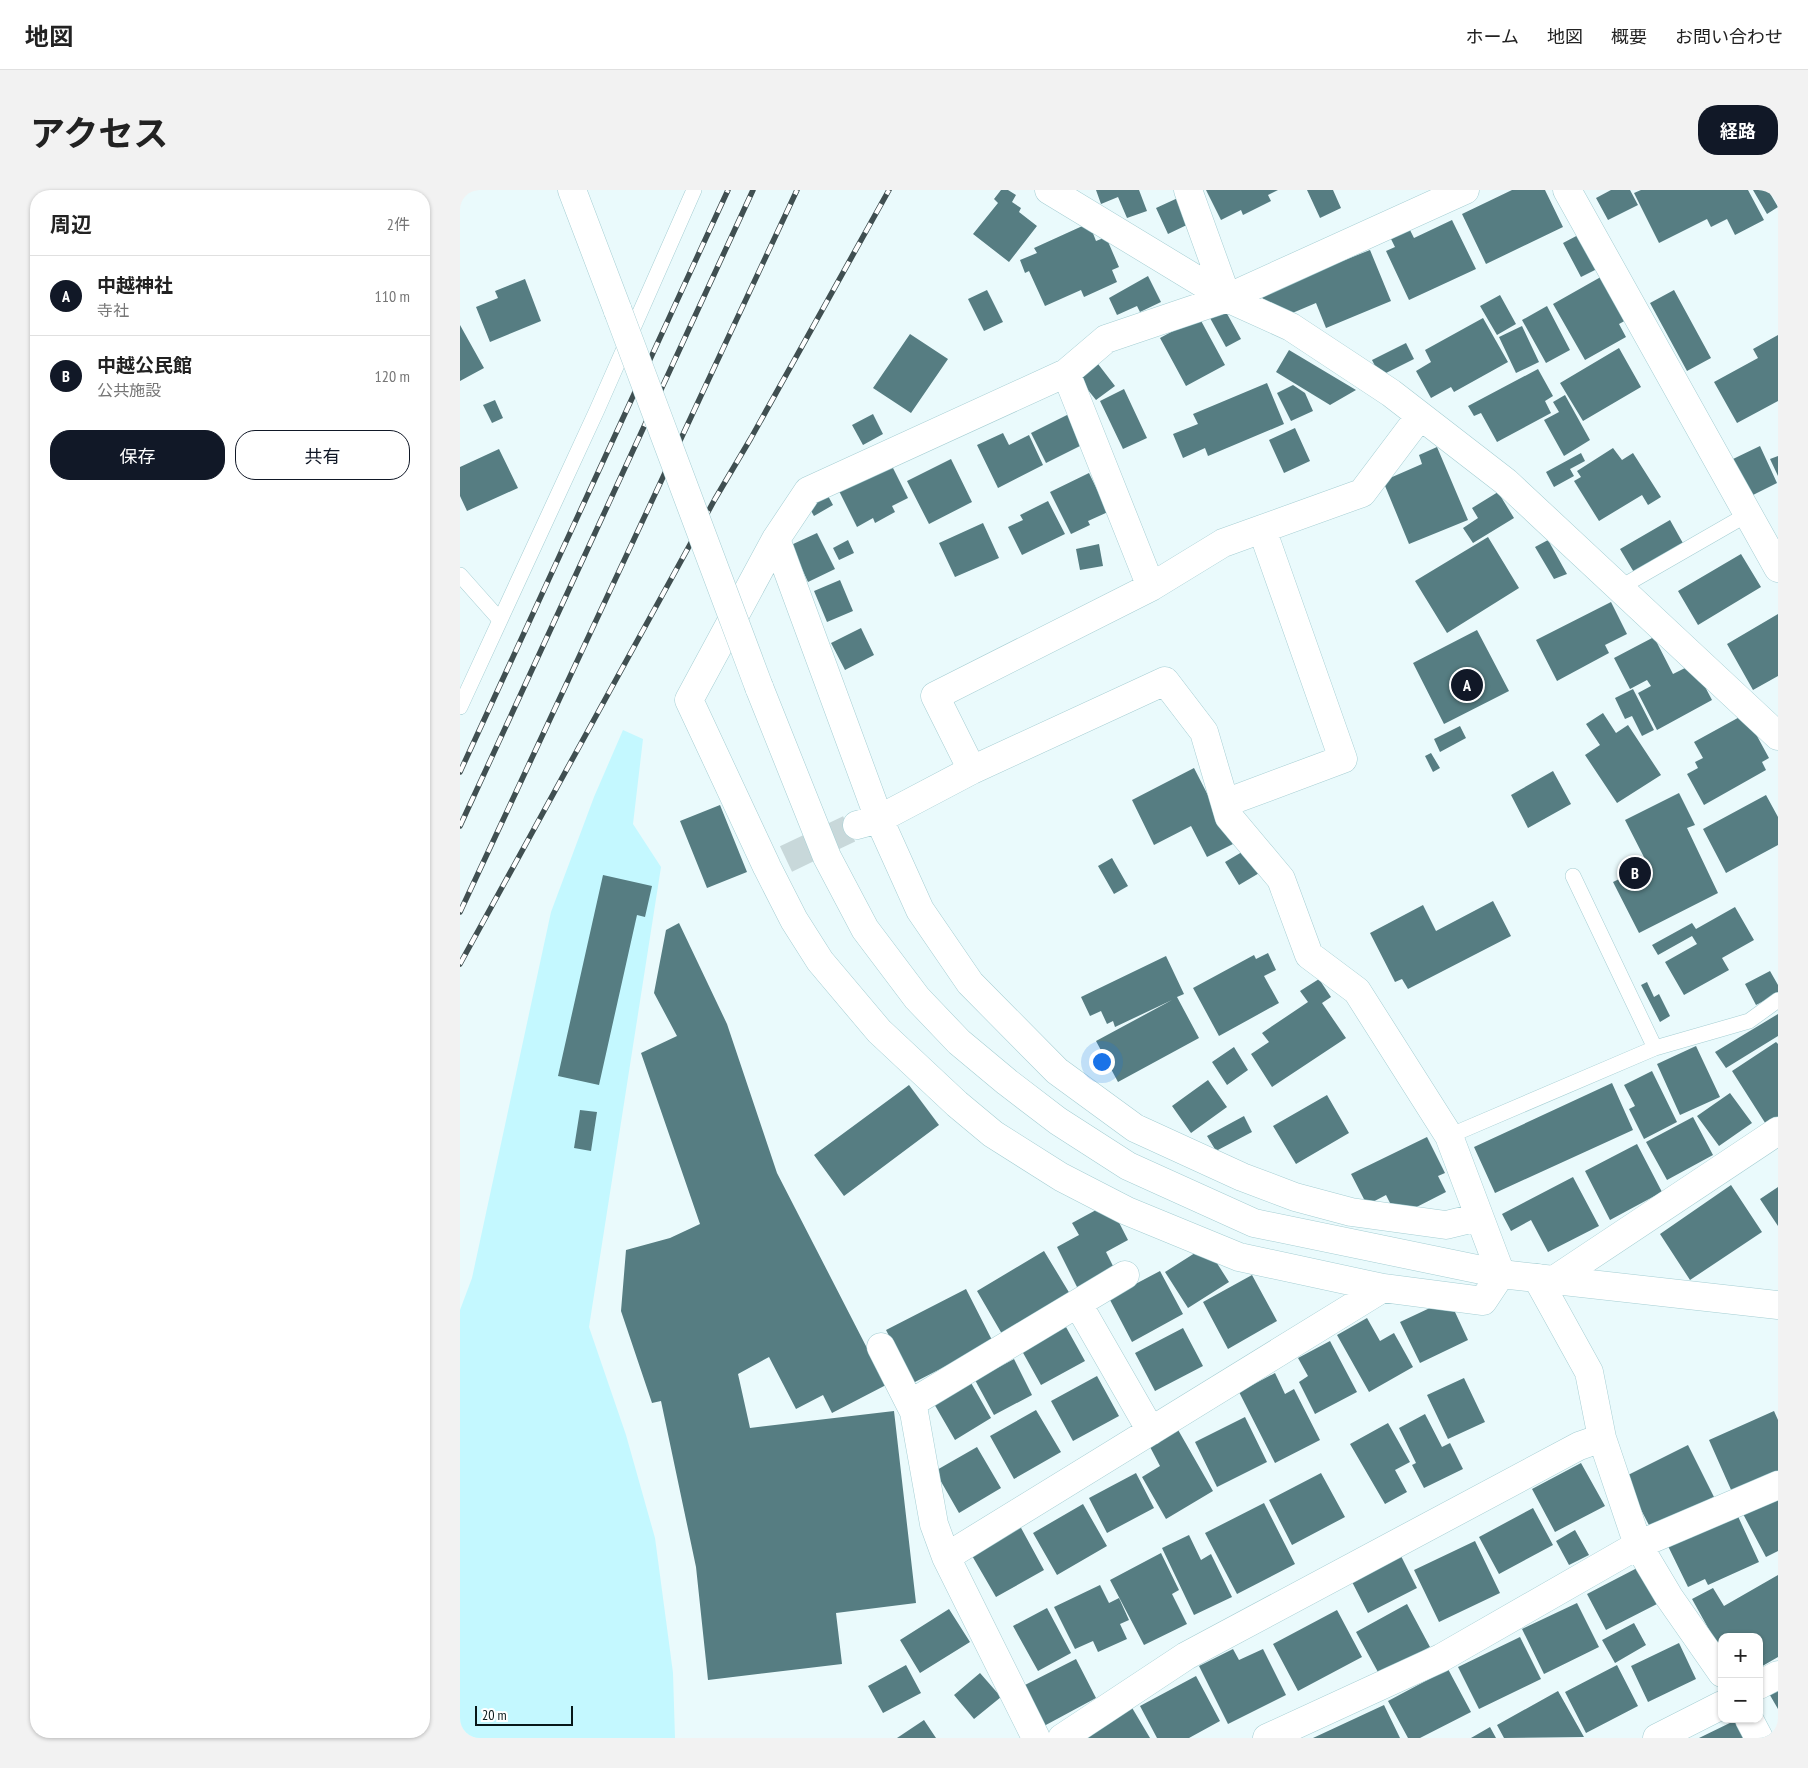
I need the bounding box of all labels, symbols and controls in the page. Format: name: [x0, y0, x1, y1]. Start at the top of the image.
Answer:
text: 地図: [25, 21, 73, 52]
text: ホーム: [1466, 25, 1519, 48]
text: 地図: [1547, 25, 1583, 48]
text: 概要: [1611, 25, 1647, 48]
text: お問い合わせ: [1675, 25, 1783, 48]
button: 経路: [1698, 105, 1778, 155]
text: アクセス: [30, 110, 168, 156]
text: 周辺: [50, 211, 92, 238]
text: 2件: [387, 214, 410, 234]
text: 中越神社: [97, 273, 173, 297]
text: A: [62, 286, 70, 306]
text: 110 m: [375, 286, 410, 306]
text: 寺社: [97, 300, 129, 320]
text: 中越公民館: [97, 353, 192, 377]
text: B: [62, 366, 70, 386]
text: 120 m: [375, 366, 410, 386]
text: 公共施設: [97, 380, 161, 400]
button: 保存: [50, 430, 225, 480]
button: 共有: [235, 430, 410, 480]
pin: A: [1451, 666, 1483, 704]
pin: B: [1619, 854, 1651, 892]
your location: [1089, 1049, 1115, 1075]
map controls: [1718, 1633, 1763, 1723]
button: +: [1718, 1633, 1763, 1678]
button: −: [1718, 1678, 1763, 1723]
scale bar: [475, 1703, 572, 1726]
text: 20 m: [482, 1706, 507, 1724]

